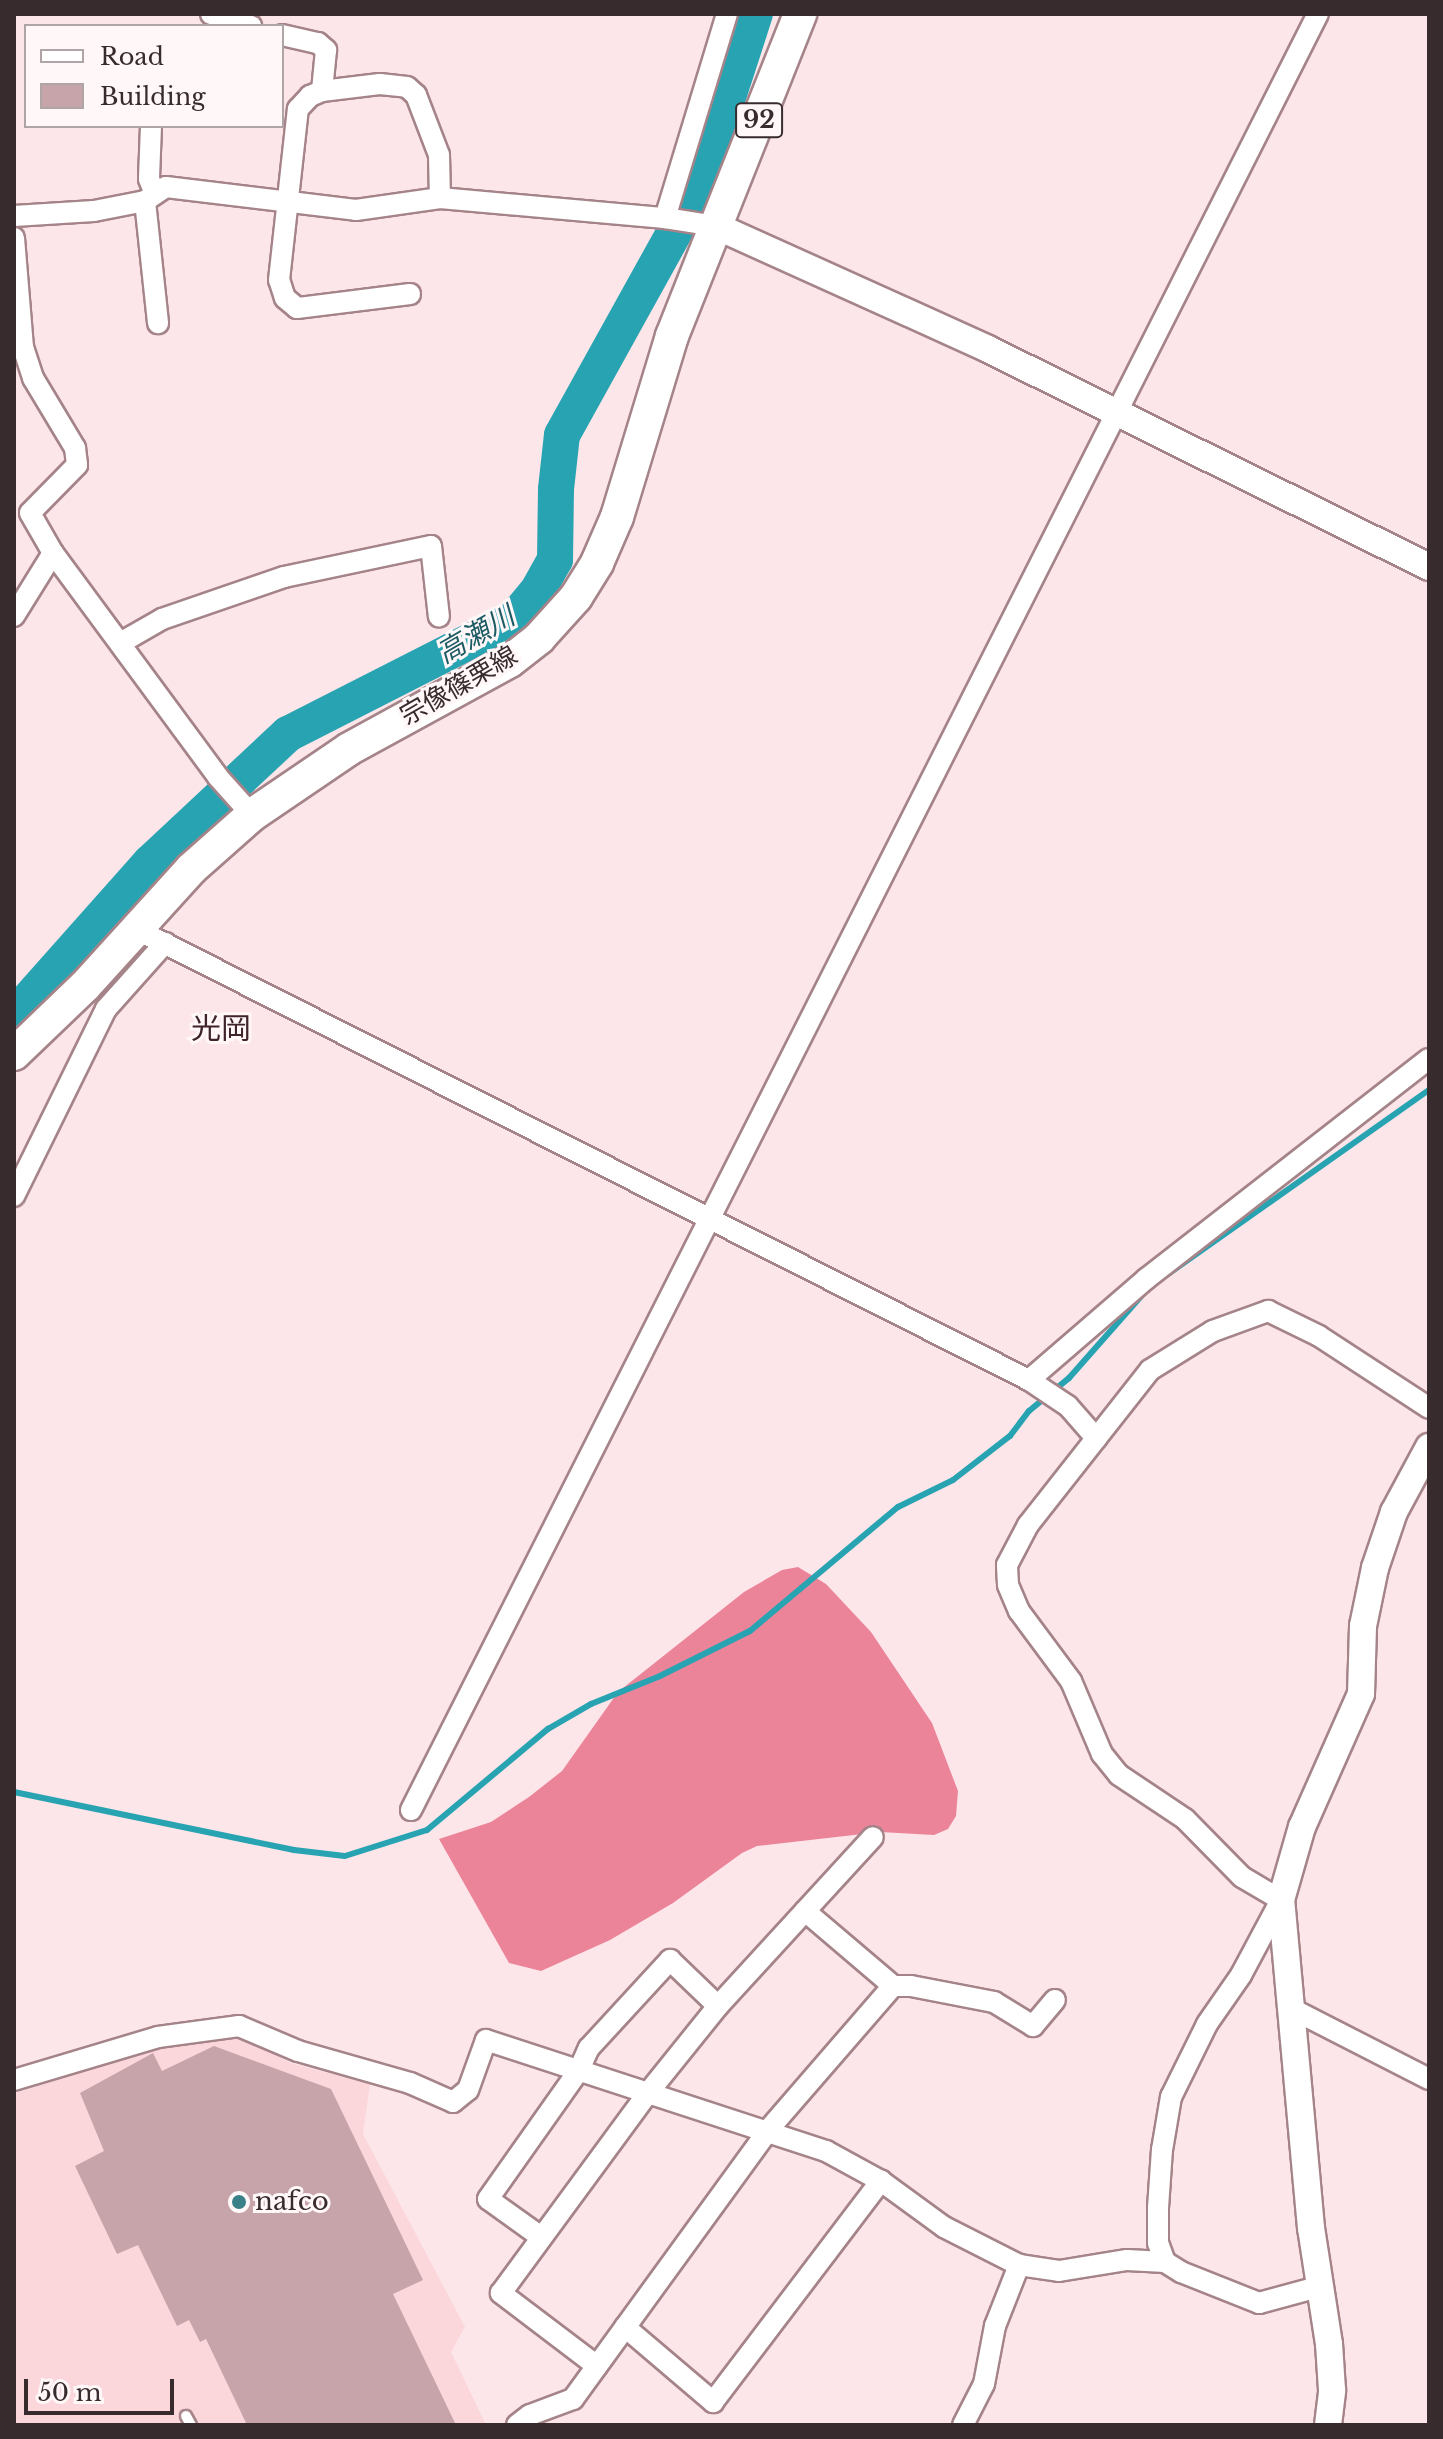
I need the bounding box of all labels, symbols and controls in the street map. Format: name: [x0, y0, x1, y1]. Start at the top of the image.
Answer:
legend: [24, 24, 284, 128]
text: Road: [100, 42, 164, 71]
text: Building: [100, 82, 206, 111]
road number: 92: [735, 100, 783, 140]
water label: 高瀬川: [431, 599, 521, 671]
street label: 宗像篠栗線: [395, 640, 523, 732]
district label: 光岡: [191, 1011, 251, 1047]
place label: nafco: [255, 2186, 329, 2218]
marker: nafco: [230, 2193, 248, 2211]
scale bar: [28, 2363, 178, 2413]
text: 50 m: [38, 2378, 101, 2407]

